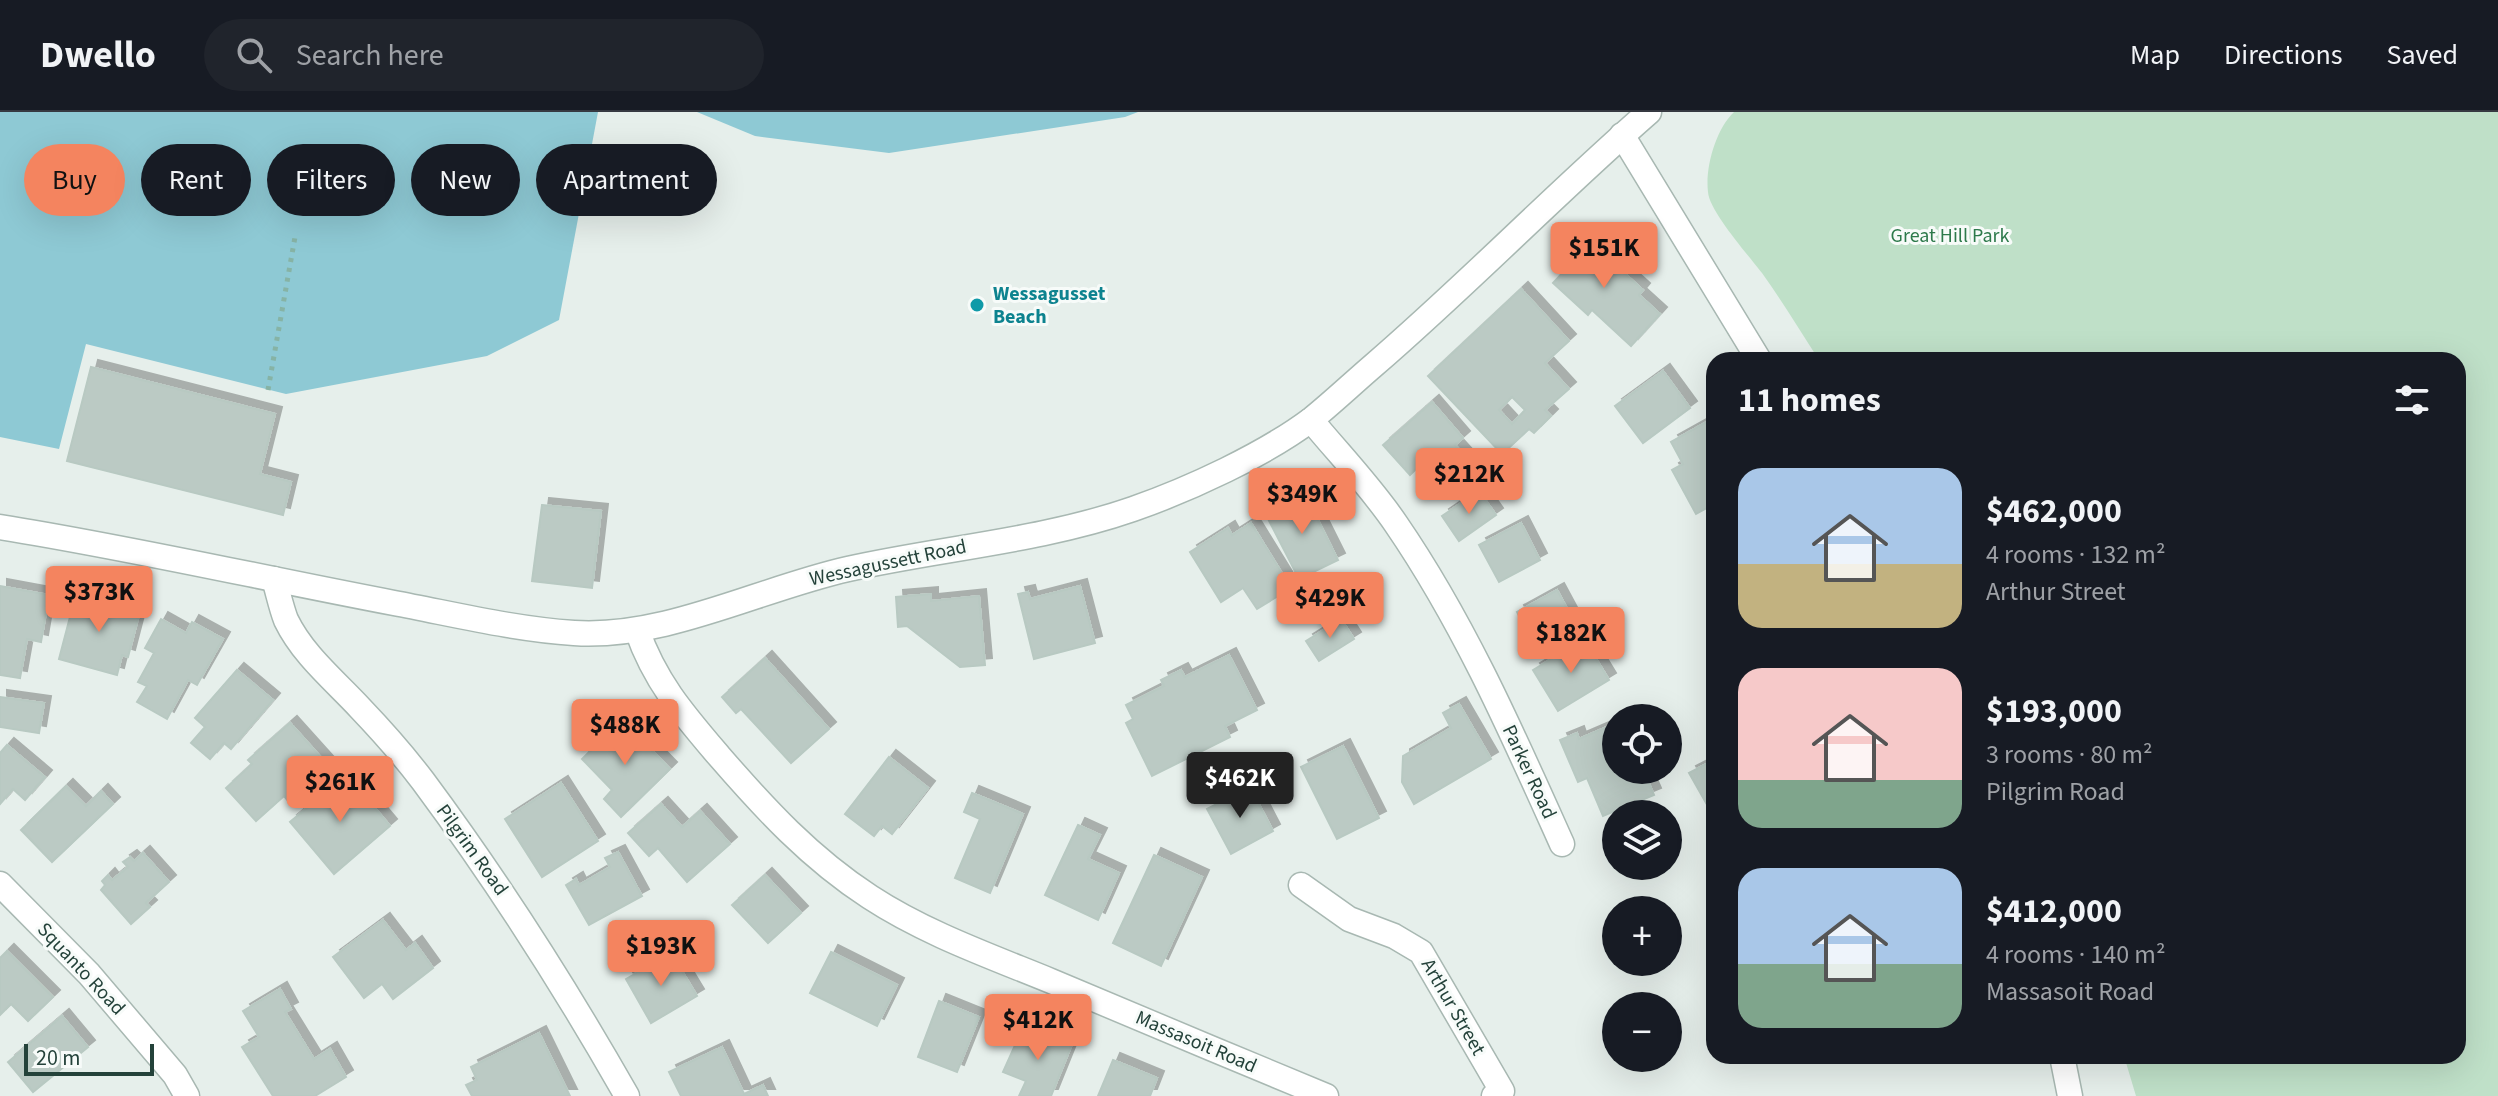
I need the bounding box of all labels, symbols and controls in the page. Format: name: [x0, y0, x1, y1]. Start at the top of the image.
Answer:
search box: [204, 19, 764, 91]
text: Dwello: [40, 28, 156, 82]
icon: search: [232, 33, 276, 77]
text: Search here: [296, 34, 444, 77]
text: Map: [2130, 35, 2180, 75]
text: Directions: [2224, 35, 2343, 75]
text: Saved: [2387, 35, 2458, 75]
chip: Buy: [24, 144, 125, 216]
chip: Rent: [141, 144, 251, 216]
chip: Filters: [267, 144, 395, 216]
chip: New: [411, 144, 520, 216]
chip: Apartment: [536, 144, 717, 216]
pin: $151K: [1548, 222, 1660, 290]
park label: Great Hill Park: [1891, 222, 2010, 250]
text: $151K: [1569, 229, 1639, 266]
place label: Wessagusset Beach: [993, 280, 1106, 331]
marker: Wessagusset Beach: [968, 296, 986, 314]
text: 11 homes: [1738, 376, 1881, 425]
icon: filters: [2390, 378, 2434, 422]
pin: $212K: [1413, 448, 1525, 516]
text: $212K: [1434, 455, 1504, 492]
pin: $349K: [1246, 468, 1358, 536]
text: $349K: [1267, 475, 1337, 512]
text: $462,000: [1986, 487, 2122, 536]
icon: home: [1802, 500, 1898, 596]
street label: Wessagussett Road: [807, 533, 969, 593]
text: 4 rooms · 132 m²: [1986, 536, 2165, 573]
pin: $373K: [43, 566, 155, 634]
pin: $429K: [1274, 572, 1386, 640]
text: $373K: [64, 573, 134, 610]
text: Arthur Street: [1986, 573, 2126, 610]
text: $429K: [1295, 579, 1365, 616]
pin: $182K: [1515, 607, 1627, 675]
text: $182K: [1536, 614, 1606, 651]
text: $193,000: [1986, 687, 2122, 736]
pin: $488K: [569, 699, 681, 767]
icon: home: [1802, 700, 1898, 796]
map controls: [1602, 704, 1682, 1072]
button: locate: [1602, 704, 1682, 784]
text: $488K: [590, 706, 660, 743]
street label: Parker Road: [1495, 720, 1563, 824]
text: 3 rooms · 80 m²: [1986, 736, 2153, 773]
pin: $462K: [1184, 752, 1296, 820]
pin: $261K: [284, 756, 396, 824]
text: $462K: [1205, 759, 1275, 796]
text: $261K: [305, 763, 375, 800]
text: Pilgrim Road: [1986, 773, 2125, 810]
street label: Pilgrim Road: [429, 799, 515, 901]
button: layers: [1602, 800, 1682, 880]
text: $412,000: [1986, 887, 2122, 936]
button: +: [1602, 896, 1682, 976]
icon: home: [1802, 900, 1898, 996]
street label: Squanto Road: [31, 916, 131, 1022]
pin: $193K: [605, 920, 717, 988]
text: $193K: [626, 927, 696, 964]
text: 4 rooms · 140 m²: [1986, 936, 2165, 973]
street label: Arthur Street: [1414, 954, 1492, 1061]
text: Massasoit Road: [1986, 973, 2154, 1010]
button: −: [1602, 992, 1682, 1072]
pin: $412K: [982, 994, 1094, 1062]
text: $412K: [1003, 1001, 1073, 1038]
street label: Massasoit Road: [1131, 1004, 1261, 1080]
scale bar: [24, 1040, 154, 1076]
text: 20 m: [36, 1042, 81, 1074]

